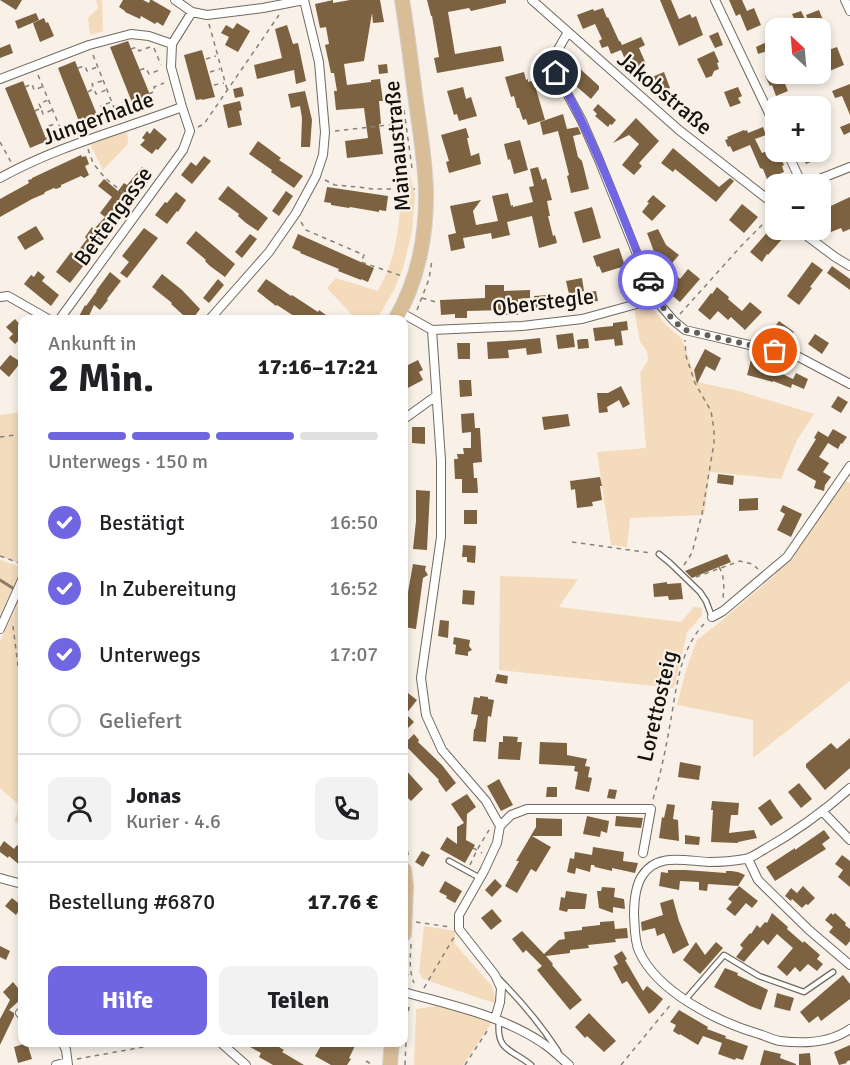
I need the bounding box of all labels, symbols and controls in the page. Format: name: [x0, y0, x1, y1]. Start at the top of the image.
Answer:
north arrow: [765, 18, 831, 84]
map controls: [765, 18, 831, 240]
street label: Jakobstraße: [612, 46, 718, 140]
pin: [530, 47, 581, 98]
icon: home: [539, 56, 572, 89]
street label: Mainaustraße: [378, 79, 416, 213]
street label: Jungerhalde: [39, 85, 157, 151]
button: +: [765, 96, 831, 162]
street label: Bettengasse: [68, 161, 158, 271]
button: −: [765, 174, 831, 240]
courier: [618, 250, 678, 310]
icon: car: [632, 264, 665, 297]
street label: Oberstegle: [491, 282, 595, 322]
pin: [749, 325, 800, 376]
text: Ankunft in: [48, 331, 136, 356]
icon: bag: [758, 334, 791, 367]
text: 17:16–17:21: [258, 353, 378, 380]
text: 2 Min.: [48, 354, 154, 402]
text: Unterwegs · 150 m: [48, 449, 208, 474]
icon: check: [48, 506, 81, 539]
text: Bestätigt: [99, 509, 185, 536]
text: 16:50: [329, 510, 378, 535]
icon: check: [48, 572, 81, 605]
text: In Zubereitung: [99, 575, 237, 602]
text: 16:52: [329, 576, 378, 601]
icon: check: [48, 638, 81, 671]
text: Unterwegs: [99, 641, 201, 668]
text: 17:07: [329, 642, 378, 667]
street label: Lorettosteig: [631, 648, 683, 764]
text: Geliefert: [99, 707, 182, 734]
button: person: [48, 777, 111, 840]
button: phone: [315, 777, 378, 840]
text: Jonas: [126, 782, 181, 809]
text: Kurier · 4.6: [126, 809, 221, 834]
text: Bestellung #6870: [48, 888, 215, 915]
text: 17.76 €: [307, 888, 378, 915]
button: Hilfe: [48, 966, 207, 1035]
button: Teilen: [219, 966, 378, 1035]

